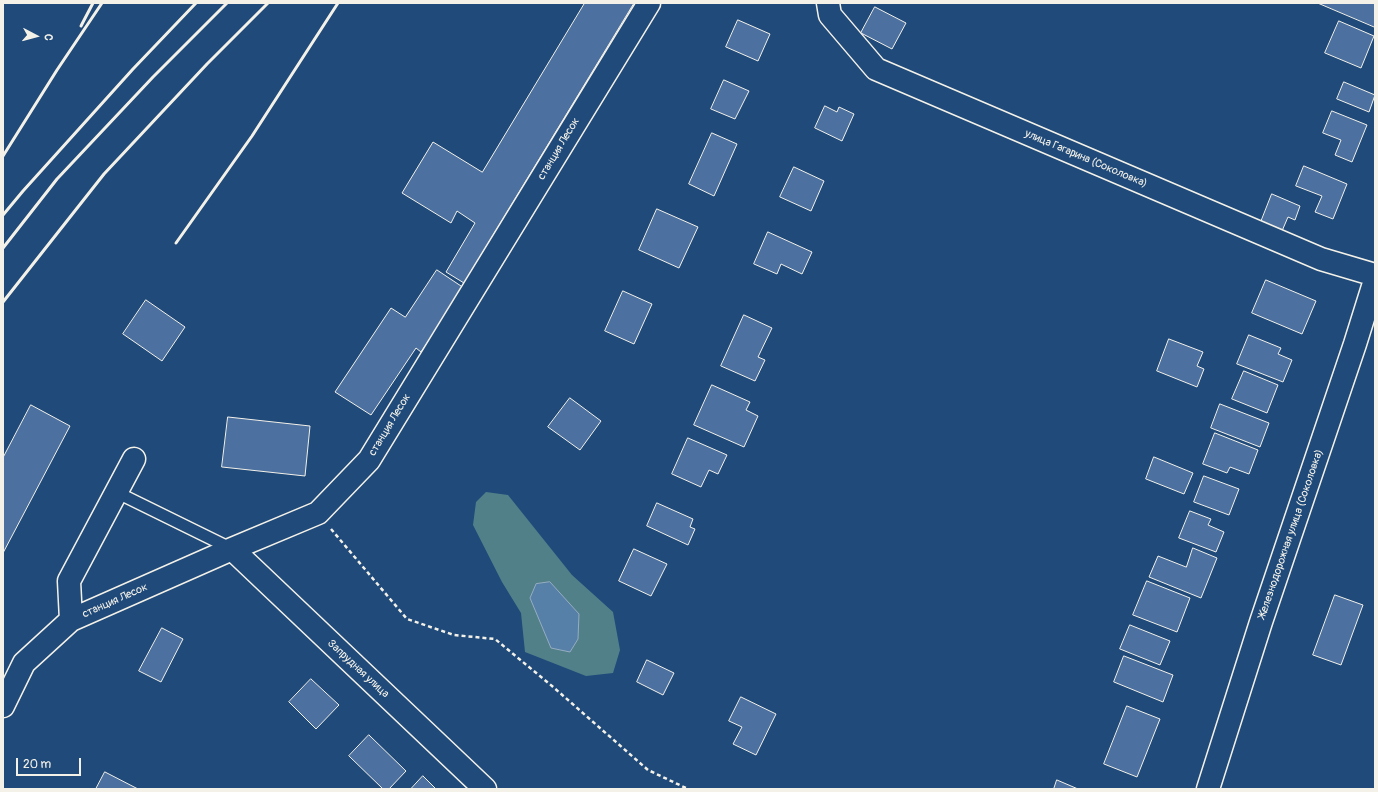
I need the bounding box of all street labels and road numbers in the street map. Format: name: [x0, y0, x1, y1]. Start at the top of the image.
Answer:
street label: станция Лесок: [535, 116, 583, 182]
street label: улица Гагарина (Соколовка): [1023, 127, 1149, 191]
street label: станция Лесок: [366, 392, 414, 458]
street label: Железнодорожная улица (Соколовка): [1256, 448, 1326, 620]
street label: станция Лесок: [80, 581, 150, 621]
street label: Запрудная улица: [324, 637, 392, 701]

